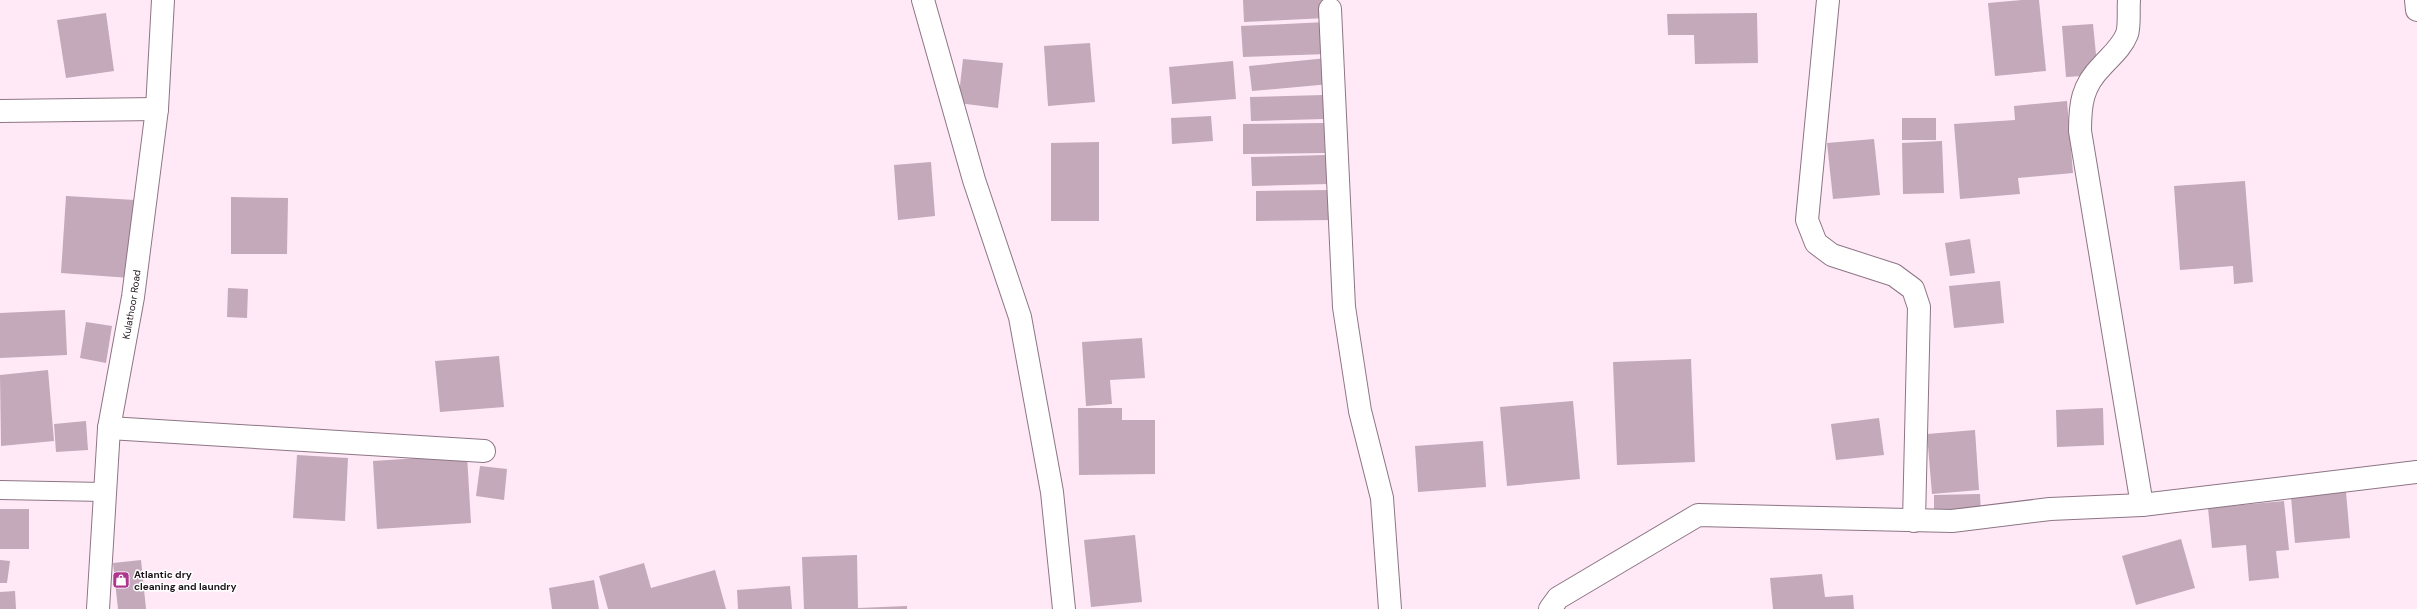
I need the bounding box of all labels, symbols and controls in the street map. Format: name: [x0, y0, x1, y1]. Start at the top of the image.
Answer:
street label: Kulathoor Road: [119, 269, 143, 340]
place label: Atlantic dry cleaning and laundry: [134, 568, 236, 593]
shop icon: Atlantic dry cleaning and laundry: [111, 570, 131, 590]

